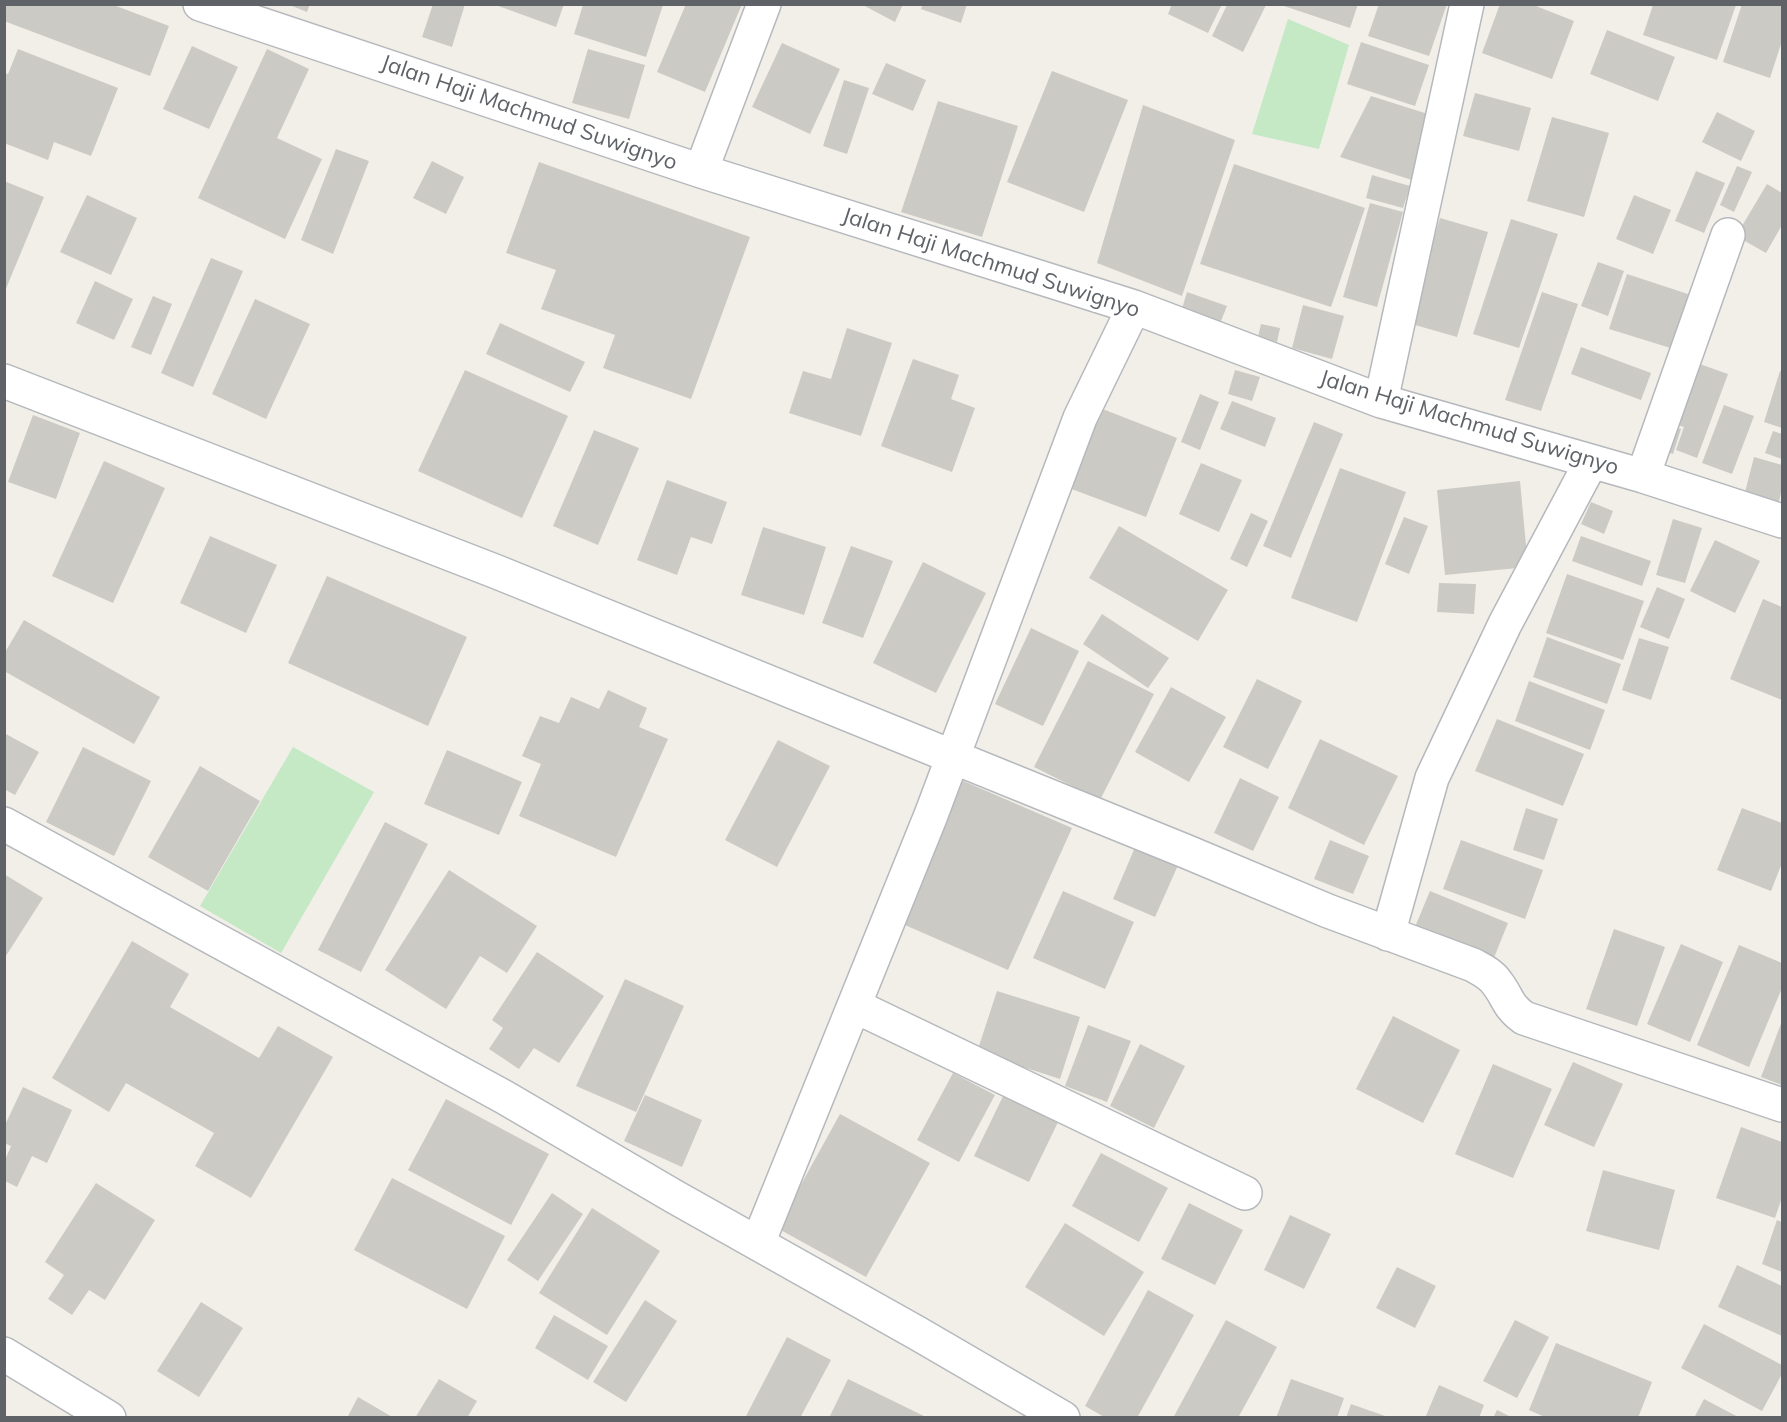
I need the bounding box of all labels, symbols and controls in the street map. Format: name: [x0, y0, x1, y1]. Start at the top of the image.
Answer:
street label: Jalan Haji Machmud Suwignyo: [377, 50, 681, 176]
street label: Jalan Haji Machmud Suwignyo: [839, 202, 1143, 324]
street label: Jalan Haji Machmud Suwignyo: [1316, 365, 1622, 481]

